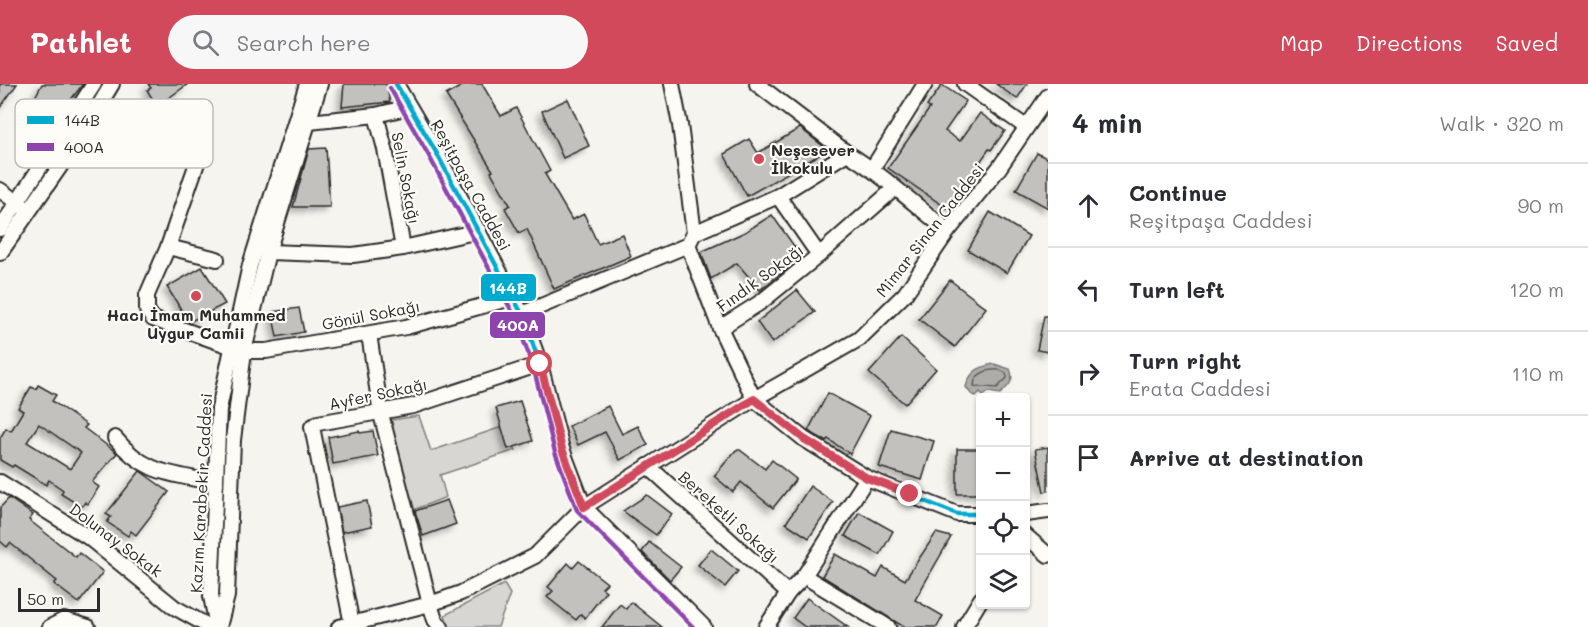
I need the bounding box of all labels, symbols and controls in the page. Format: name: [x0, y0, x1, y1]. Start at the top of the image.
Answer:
search box: [168, 15, 588, 69]
text: Pathlet: [30, 24, 132, 60]
icon: search: [189, 26, 222, 59]
text: Search here: [237, 28, 371, 57]
text: Map: [1280, 29, 1323, 56]
text: Directions: [1356, 29, 1463, 56]
text: Saved: [1496, 29, 1558, 56]
legend: [15, 99, 213, 168]
text: 4 min: [1072, 106, 1142, 140]
text: 144B: [64, 109, 100, 130]
text: Walk · 320 m: [1439, 110, 1564, 136]
street label: Reşitpaşa Caddesi: [427, 115, 516, 254]
street label: Selin Sokağı: [387, 130, 426, 226]
text: 400A: [64, 136, 104, 157]
place label: Neşesever İlkokulu: [771, 139, 855, 178]
marker: Neşesever İlkokulu: [752, 152, 766, 166]
street label: Mimar Sinan Caddesi: [871, 158, 989, 301]
text: Continue: [1129, 178, 1227, 207]
icon: ahead: [1072, 189, 1105, 222]
text: 90 m: [1518, 192, 1564, 218]
text: Reşitpaşa Caddesi: [1129, 207, 1313, 233]
street label: Fındık Sokağı: [712, 239, 807, 316]
line badge: 144B: [480, 273, 537, 302]
icon: left: [1072, 273, 1105, 306]
text: Turn left: [1129, 275, 1225, 304]
text: 120 m: [1509, 276, 1564, 302]
text: 144B: [489, 277, 527, 298]
marker: Hacı İmam Muhammed Uygur Camii: [189, 289, 203, 303]
street label: Gönül Sokağı: [320, 295, 422, 334]
place label: Hacı İmam Muhammed Uygur Camii: [106, 304, 286, 343]
line badge: 400A: [489, 311, 546, 339]
text: 400A: [497, 314, 539, 335]
text: Turn right: [1129, 346, 1241, 375]
route start: [526, 350, 552, 376]
icon: right: [1072, 357, 1105, 390]
text: 110 m: [1511, 360, 1564, 386]
street label: Ayfer Sokağı: [327, 373, 429, 414]
text: Erata Caddesi: [1129, 375, 1271, 401]
street label: Kazım Karabekir Caddesi: [185, 393, 216, 593]
map controls: [976, 393, 1030, 609]
button: +: [976, 393, 1030, 447]
icon: arrive: [1072, 441, 1105, 474]
text: Arrive at destination: [1129, 443, 1364, 472]
button: −: [976, 447, 1030, 501]
street label: Bereketli Sokağı: [675, 466, 784, 567]
route end: [896, 480, 922, 506]
street label: Dolunay Sokak: [66, 498, 167, 581]
button: locate: [976, 501, 1030, 555]
button: layers: [976, 555, 1030, 609]
scale bar: [18, 585, 100, 612]
text: 50 m: [27, 588, 64, 609]

